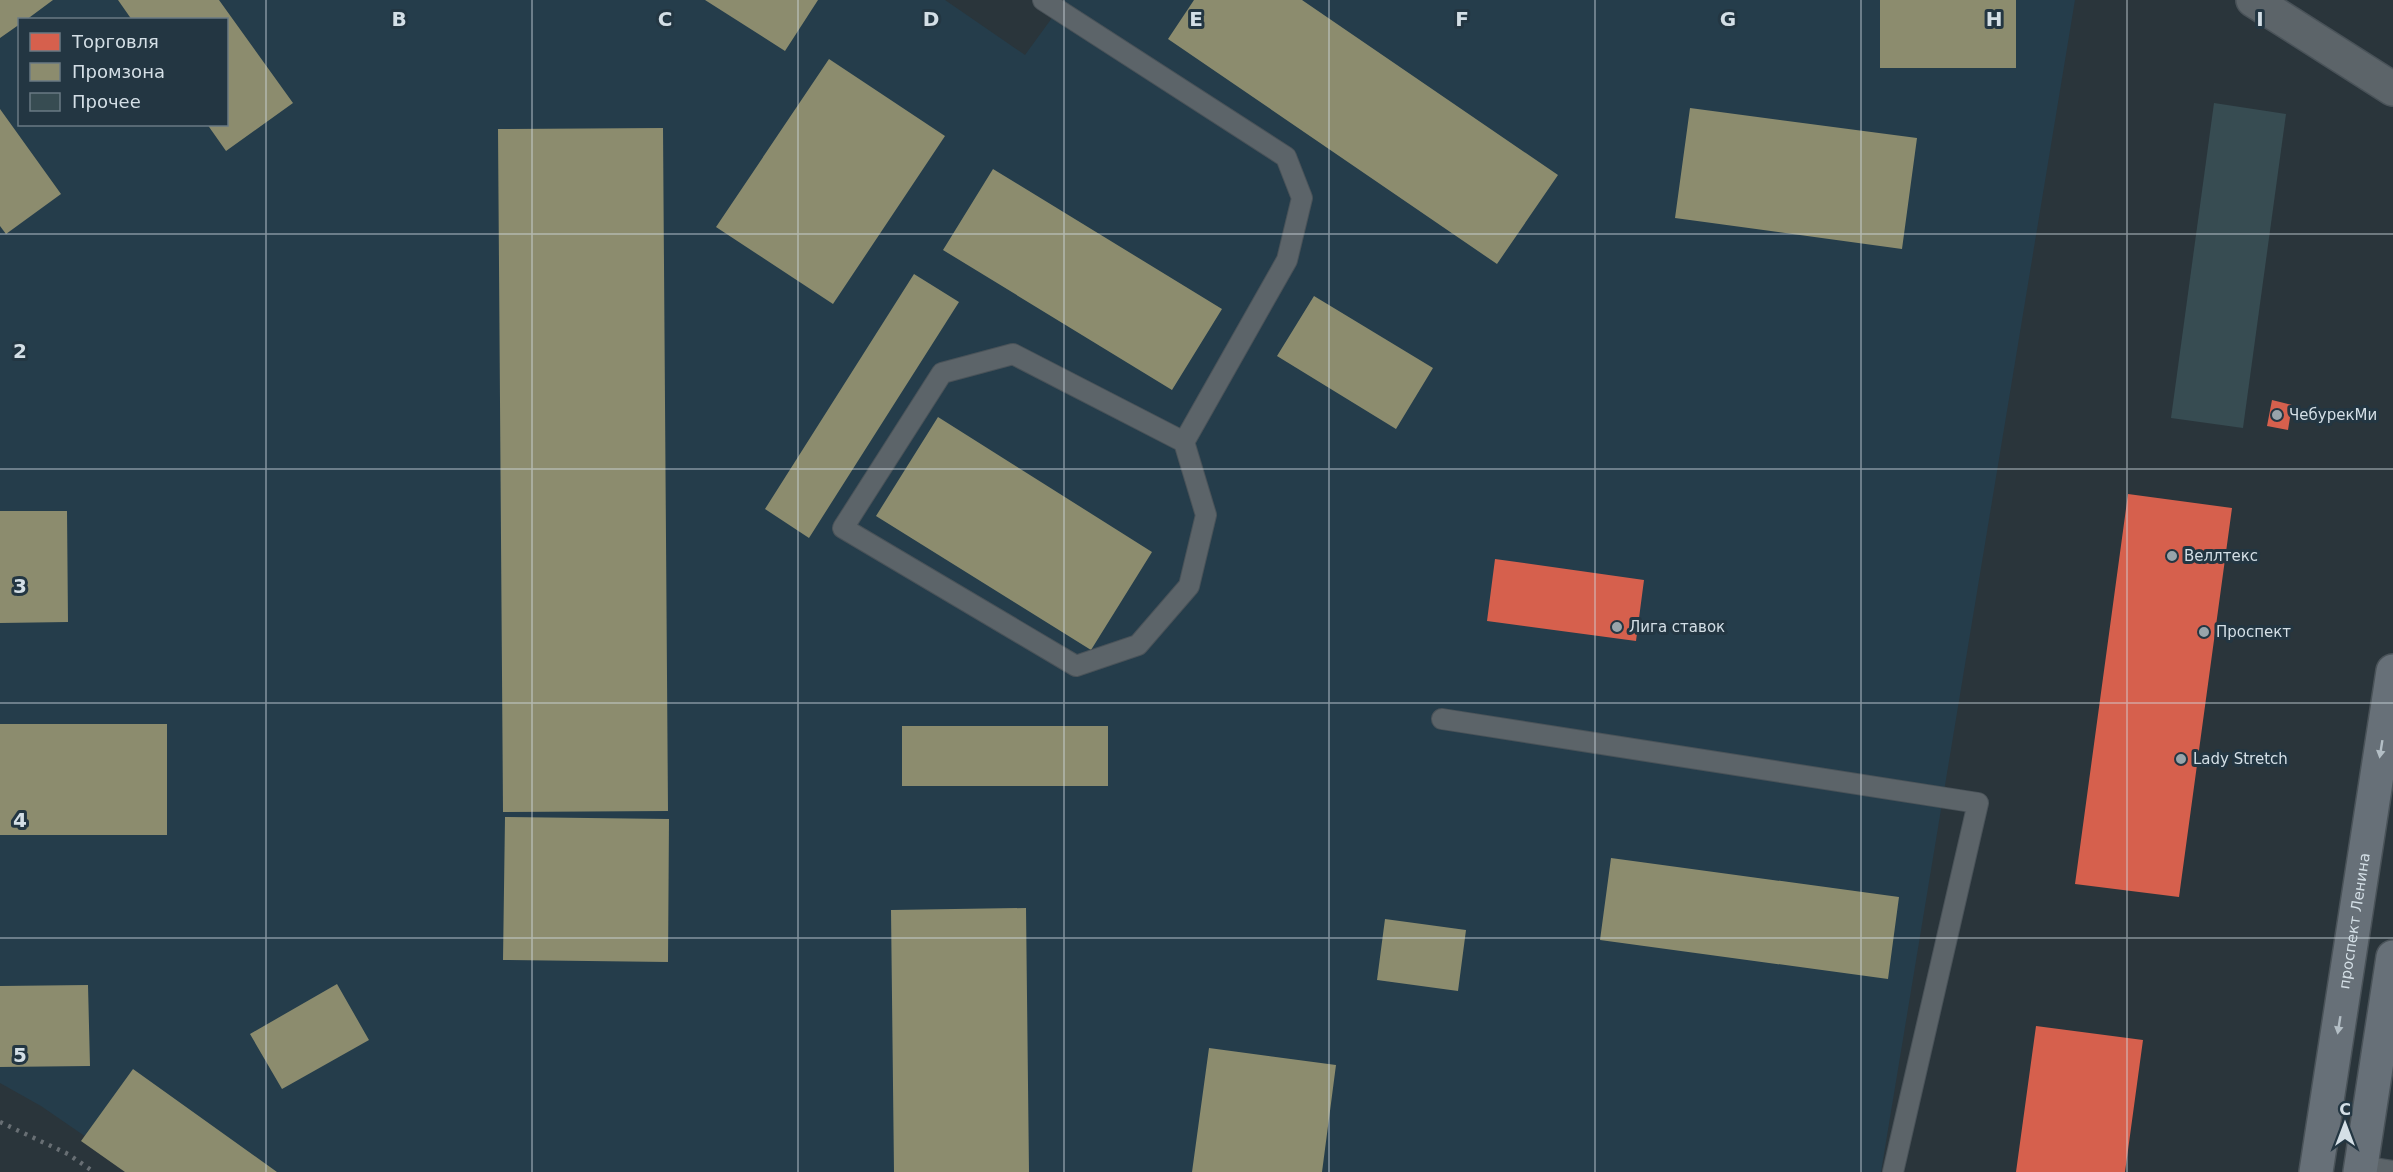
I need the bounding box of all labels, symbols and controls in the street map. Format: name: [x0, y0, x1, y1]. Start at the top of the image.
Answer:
text: B: [391, 7, 407, 31]
text: C: [658, 7, 672, 31]
text: D: [923, 7, 939, 31]
text: E: [1189, 7, 1203, 31]
text: F: [1455, 7, 1469, 31]
text: G: [1720, 7, 1736, 31]
text: H: [1986, 7, 2002, 31]
text: I: [2256, 7, 2264, 31]
legend: [18, 18, 228, 126]
text: Торговля: [71, 31, 159, 52]
text: Промзона: [72, 61, 165, 82]
text: Прочее: [72, 91, 141, 112]
text: 2: [13, 339, 27, 363]
place label: ЧебурекМи: [2289, 406, 2377, 424]
marker: ЧебурекМи: [2270, 408, 2284, 422]
place label: Веллтекс: [2184, 547, 2258, 565]
marker: Веллтекс: [2165, 549, 2179, 563]
text: 3: [13, 574, 27, 598]
place label: Лига ставок: [1629, 618, 1725, 636]
marker: Лига ставок: [1610, 620, 1624, 634]
place label: Проспект: [2216, 623, 2291, 641]
marker: Проспект: [2197, 625, 2211, 639]
one-way arrow: [2376, 740, 2385, 759]
place label: Lady Stretch: [2193, 750, 2288, 768]
marker: Lady Stretch: [2174, 752, 2188, 766]
text: 4: [13, 808, 27, 832]
street label: проспект Ленина: [2335, 852, 2374, 990]
one-way arrow: [2334, 1016, 2343, 1035]
text: 5: [13, 1043, 27, 1067]
north arrow: [2315, 1094, 2375, 1154]
text: С: [2339, 1100, 2351, 1119]

